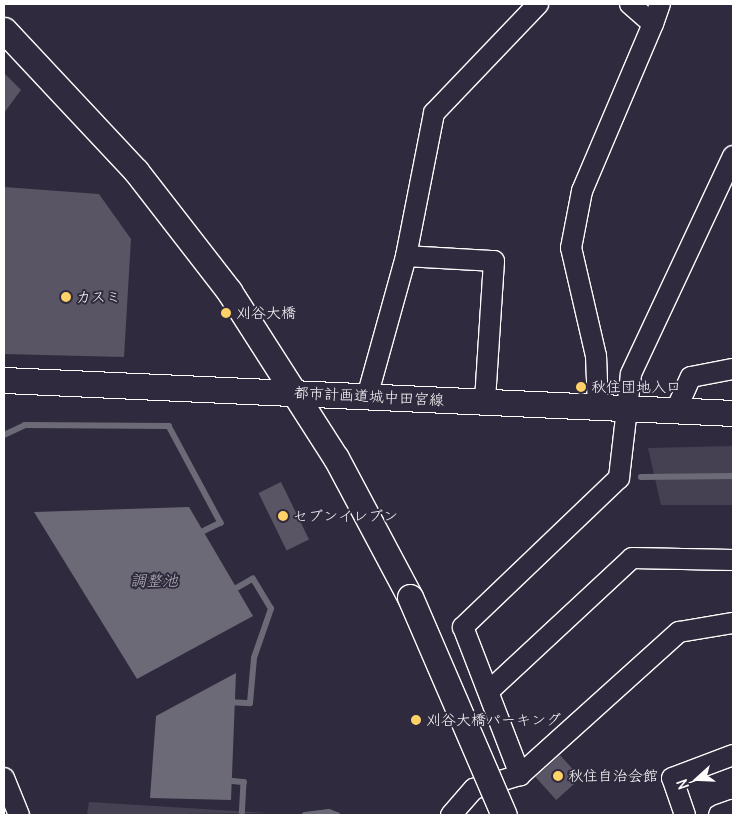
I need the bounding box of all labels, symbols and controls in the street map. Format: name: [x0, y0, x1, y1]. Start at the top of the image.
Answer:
place label: カスミ: [76, 288, 121, 306]
marker: カスミ: [60, 291, 72, 303]
place label: 刈谷大橋: [236, 304, 296, 322]
marker: 刈谷大橋: [220, 307, 232, 319]
place label: 秋住団地入口: [591, 378, 681, 396]
marker: 秋住団地入口: [575, 381, 587, 393]
street label: 都市計画道城中田宮線: [294, 383, 444, 409]
place label: セブンイレブン: [293, 507, 398, 525]
marker: セブンイレブン: [277, 510, 289, 522]
water label: 調整池: [130, 570, 178, 590]
place label: 刈谷大橋パーキング: [426, 711, 561, 729]
marker: 刈谷大橋パーキング: [410, 714, 422, 726]
north arrow: [672, 754, 722, 804]
place label: 秋住自治会館: [568, 767, 658, 785]
marker: 秋住自治会館: [552, 770, 564, 782]
text: N: [673, 777, 693, 792]

